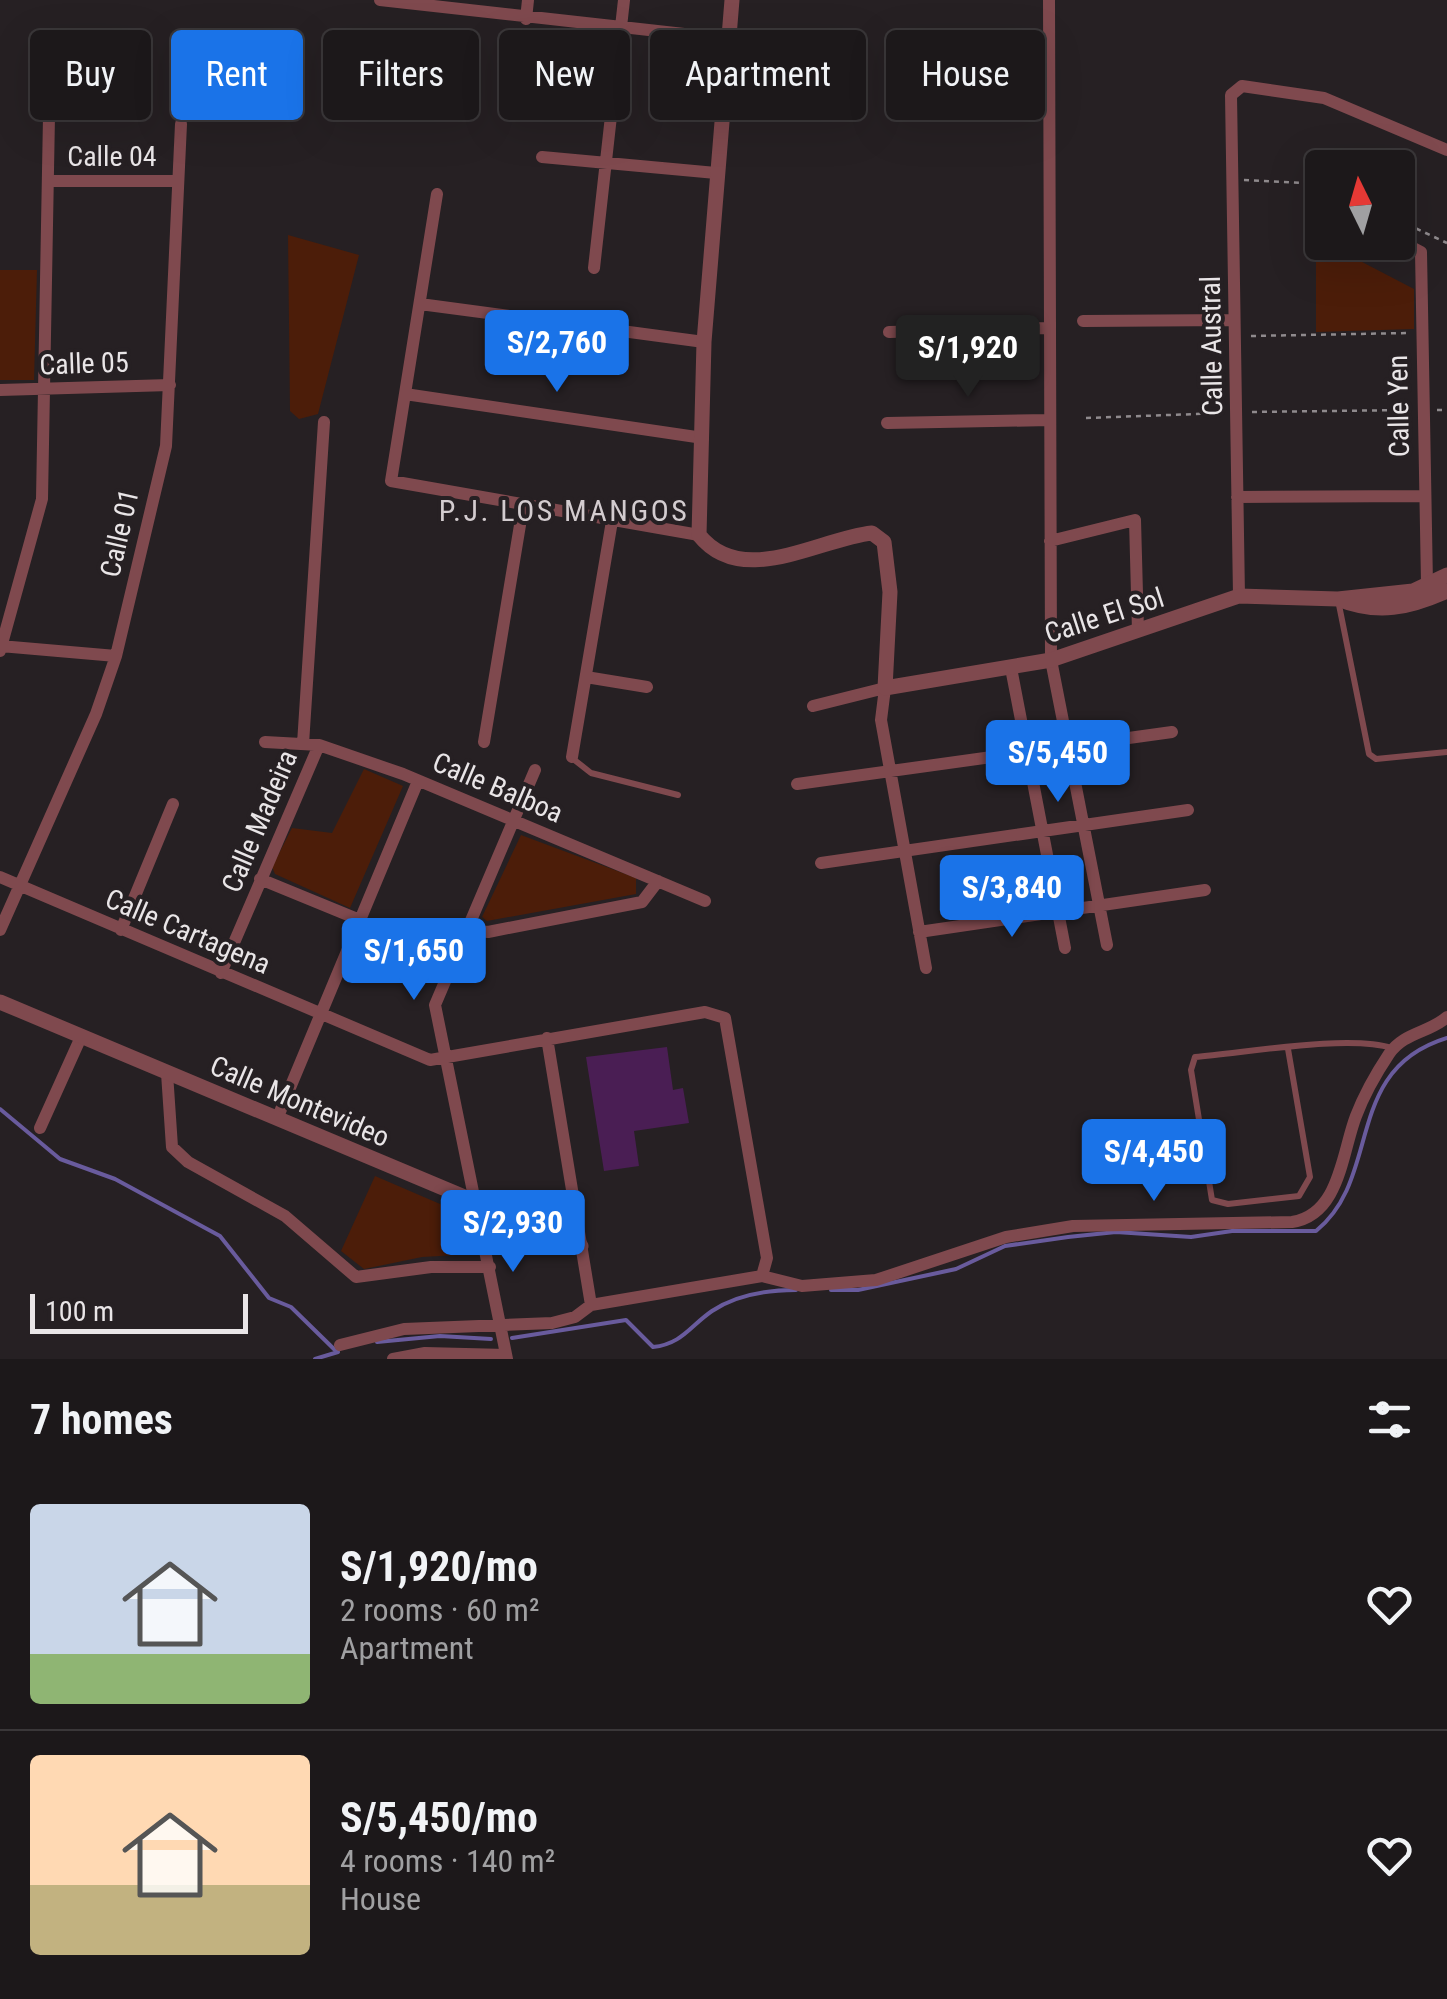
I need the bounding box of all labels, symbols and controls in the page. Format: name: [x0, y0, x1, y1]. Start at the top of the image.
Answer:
chip: Buy: [30, 30, 151, 120]
chip: Rent: [171, 30, 303, 120]
chip: Filters: [323, 30, 479, 120]
chip: New: [499, 30, 630, 120]
chip: Apartment: [650, 30, 866, 120]
chip: House: [886, 30, 1045, 120]
street label: Calle 04: [67, 140, 157, 173]
north arrow: [1305, 150, 1415, 260]
map controls: [1305, 150, 1415, 260]
street label: Calle Austral: [1194, 276, 1229, 416]
pin: S/2,760: [465, 310, 649, 395]
pin: S/1,920: [876, 315, 1060, 400]
text: S/2,760: [507, 323, 607, 361]
text: S/1,920: [918, 328, 1018, 366]
street label: Calle 05: [39, 345, 129, 382]
street label: Calle Yen: [1381, 355, 1416, 457]
street label: Calle 01: [93, 486, 146, 580]
district label: P.J. LOS MANGOS: [439, 493, 689, 528]
street label: Calle El Sol: [1040, 581, 1168, 650]
pin: S/5,450: [966, 720, 1150, 805]
text: S/5,450: [1008, 733, 1108, 771]
street label: Calle Madeira: [215, 745, 304, 897]
street label: Calle Balboa: [428, 745, 568, 830]
pin: S/3,840: [920, 855, 1104, 940]
text: S/3,840: [962, 868, 1062, 906]
street label: Calle Cartagena: [100, 882, 275, 981]
pin: S/1,650: [322, 918, 506, 1003]
text: S/1,650: [364, 931, 464, 969]
street label: Calle Montevideo: [205, 1049, 394, 1154]
pin: S/4,450: [1062, 1119, 1246, 1204]
text: S/4,450: [1104, 1132, 1204, 1170]
pin: S/2,930: [421, 1190, 605, 1275]
text: S/2,930: [463, 1203, 563, 1241]
scale bar: [30, 1289, 248, 1334]
text: 100 m: [45, 1295, 114, 1328]
icon: filters: [1362, 1392, 1417, 1447]
text: 7 homes: [30, 1395, 173, 1444]
text: S/1,920/mo: [340, 1542, 538, 1591]
icon: home: [110, 1544, 230, 1664]
icon: heart: [1362, 1577, 1417, 1632]
text: 2 rooms · 60 m²: [340, 1591, 539, 1629]
text: Apartment: [340, 1629, 474, 1667]
text: S/5,450/mo: [340, 1793, 538, 1842]
icon: home: [110, 1795, 230, 1915]
icon: heart: [1362, 1828, 1417, 1883]
text: 4 rooms · 140 m²: [340, 1842, 555, 1880]
text: House: [340, 1880, 421, 1918]

